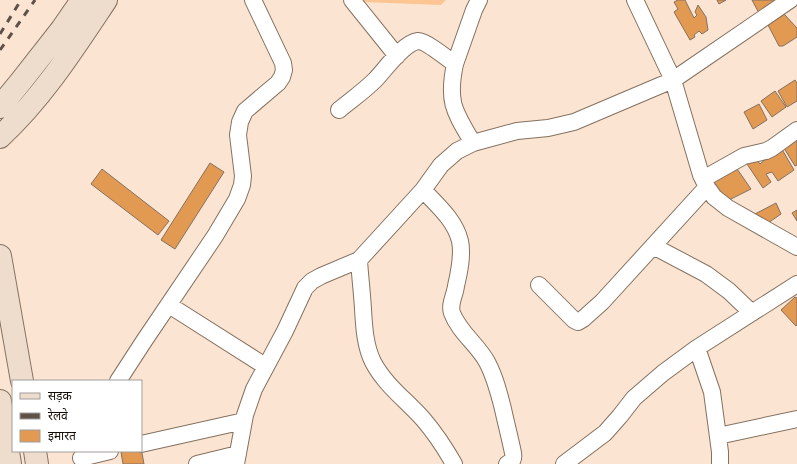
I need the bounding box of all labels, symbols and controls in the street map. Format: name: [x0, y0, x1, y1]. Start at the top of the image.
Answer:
legend: [12, 380, 142, 452]
text: सड़क: [48, 389, 73, 403]
text: रेलवे: [48, 408, 68, 423]
text: इमारत: [48, 429, 77, 443]

